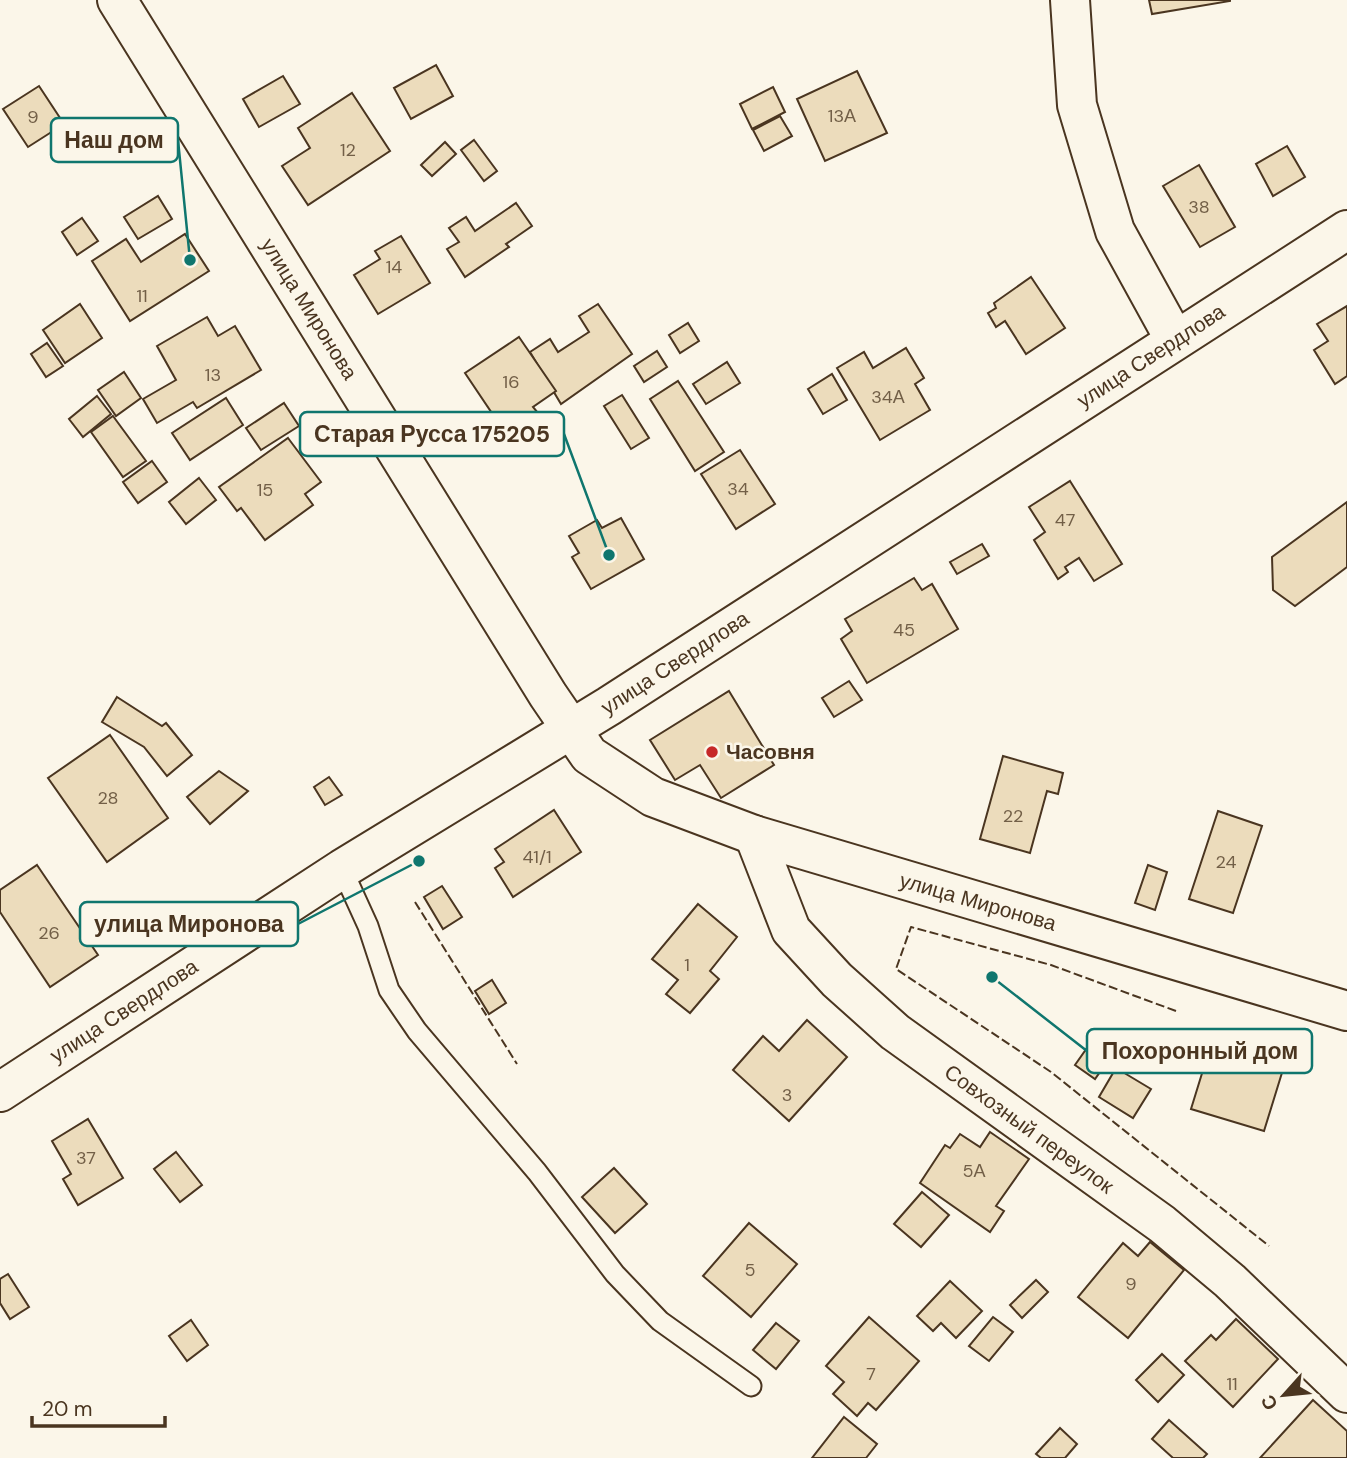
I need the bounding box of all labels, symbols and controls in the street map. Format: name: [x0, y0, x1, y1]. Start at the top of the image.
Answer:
house number: 13А: [828, 104, 856, 128]
house number: 9: [27, 105, 39, 129]
callout: Наш дом: [51, 118, 178, 162]
text: Наш дом: [64, 125, 164, 155]
house number: 12: [340, 138, 356, 162]
house number: 38: [1188, 195, 1210, 219]
street label: улица Миронова: [254, 233, 364, 385]
house number: 14: [386, 255, 402, 279]
house number: 11: [136, 284, 148, 308]
street label: улица Свердлова: [1072, 297, 1231, 414]
house number: 13: [205, 363, 221, 387]
house number: 16: [503, 370, 519, 394]
house number: 34А: [871, 385, 905, 409]
callout: Старая Русса 175205: [300, 412, 564, 456]
text: Старая Русса 175205: [314, 419, 550, 449]
house number: 34: [727, 477, 749, 501]
house number: 15: [257, 478, 273, 502]
house number: 47: [1055, 508, 1075, 532]
street label: улица Свердлова: [596, 604, 755, 721]
house number: 45: [893, 618, 915, 642]
place label: Часовня: [726, 738, 815, 766]
marker: Часовня: [704, 744, 720, 760]
house number: 28: [97, 786, 119, 810]
house number: 22: [1003, 804, 1023, 828]
house number: 41/1: [522, 845, 552, 869]
house number: 24: [1216, 850, 1237, 874]
street label: улица Миронова: [896, 866, 1060, 938]
callout: улица Миронова: [80, 902, 298, 946]
text: улица Миронова: [94, 909, 284, 939]
house number: 26: [38, 921, 60, 945]
street label: улица Свердлова: [45, 952, 204, 1069]
house number: 1: [684, 953, 690, 977]
callout: Похоронный дом: [1087, 1029, 1312, 1073]
text: Похоронный дом: [1102, 1036, 1298, 1066]
street label: Совхозный переулок: [939, 1058, 1120, 1200]
house number: 3: [782, 1083, 792, 1107]
house number: 37: [76, 1146, 96, 1170]
house number: 5А: [963, 1159, 986, 1183]
house number: 5: [745, 1258, 755, 1282]
house number: 9: [1125, 1272, 1137, 1296]
north arrow: [1249, 1360, 1319, 1430]
house number: 7: [866, 1362, 876, 1386]
house number: 11: [1226, 1372, 1238, 1396]
scale bar: [32, 1384, 164, 1428]
text: С: [1255, 1390, 1284, 1414]
text: 20 m: [42, 1395, 93, 1423]

